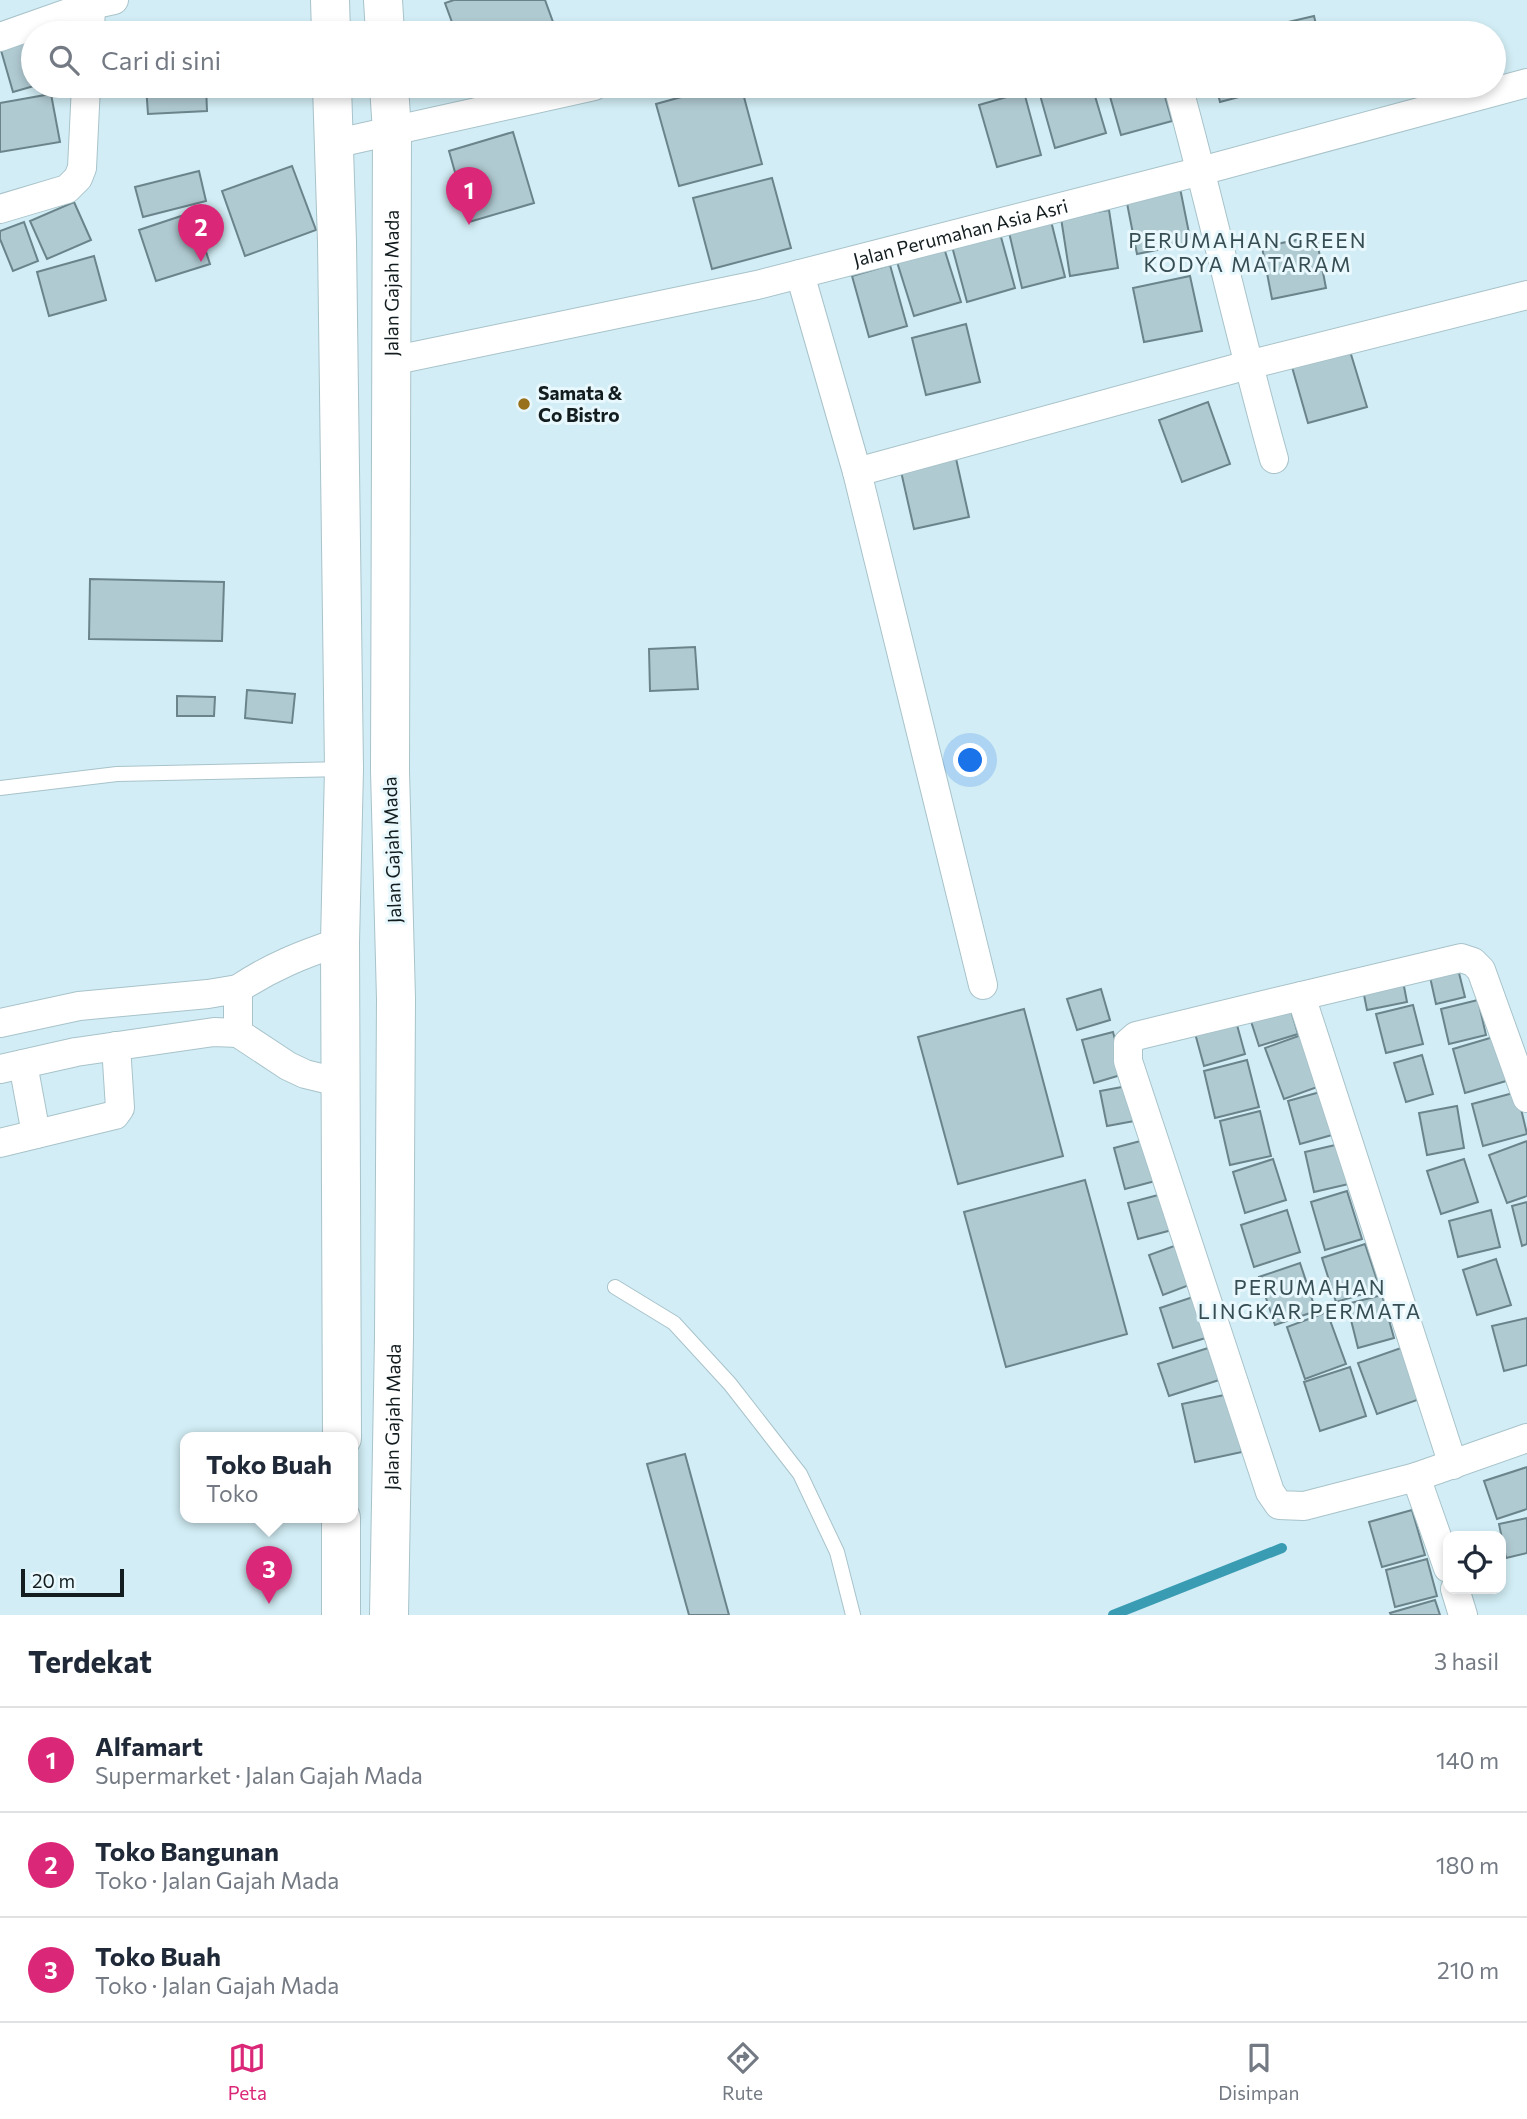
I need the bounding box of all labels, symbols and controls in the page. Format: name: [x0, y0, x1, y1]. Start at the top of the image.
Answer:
search box: [21, 21, 1506, 98]
icon: search: [45, 41, 83, 79]
text: Cari di sini: [101, 44, 221, 75]
pin: 1: [446, 167, 492, 225]
street label: Jalan Perumahan Asia Asri: [851, 194, 1070, 271]
pin: 2: [178, 204, 224, 262]
street label: Jalan Gajah Mada: [379, 210, 403, 357]
district label: PERUMAHAN GREEN KODYA MATARAM: [1128, 227, 1368, 276]
place label: Samata & Co Bistro: [538, 381, 623, 426]
marker: Samata & Co Bistro: [516, 396, 532, 412]
your location: [953, 743, 987, 777]
street label: Jalan Gajah Mada: [377, 776, 406, 924]
district label: PERUMAHAN LINGKAR PERMATA: [1198, 1274, 1422, 1323]
street label: Jalan Gajah Mada: [379, 1343, 405, 1491]
popup: [180, 1432, 358, 1523]
text: Toko Buah: [206, 1448, 332, 1479]
text: Toko: [206, 1479, 258, 1507]
map controls: [1443, 1531, 1506, 1594]
button: locate: [1443, 1531, 1506, 1594]
pin: 3: [246, 1546, 292, 1604]
scale bar: [21, 1566, 124, 1598]
text: 20 m: [32, 1569, 75, 1592]
text: Terdekat: [28, 1642, 152, 1679]
text: 3 hasil: [1434, 1647, 1499, 1675]
text: Alfamart: [95, 1730, 203, 1761]
text: 1: [46, 1746, 56, 1774]
text: 140 m: [1436, 1746, 1499, 1774]
text: Supermarket · Jalan Gajah Mada: [95, 1761, 423, 1789]
text: Toko Bangunan: [95, 1835, 279, 1866]
text: 2: [44, 1851, 58, 1879]
text: 180 m: [1436, 1851, 1499, 1879]
text: Toko · Jalan Gajah Mada: [95, 1866, 339, 1894]
text: Toko Buah: [95, 1940, 221, 1971]
text: 3: [44, 1956, 58, 1984]
text: 210 m: [1437, 1956, 1499, 1984]
text: Toko · Jalan Gajah Mada: [95, 1971, 339, 1999]
tab: Peta: [228, 2039, 267, 2104]
tab: Rute: [722, 2039, 763, 2104]
tab: Disimpan: [1218, 2039, 1299, 2104]

